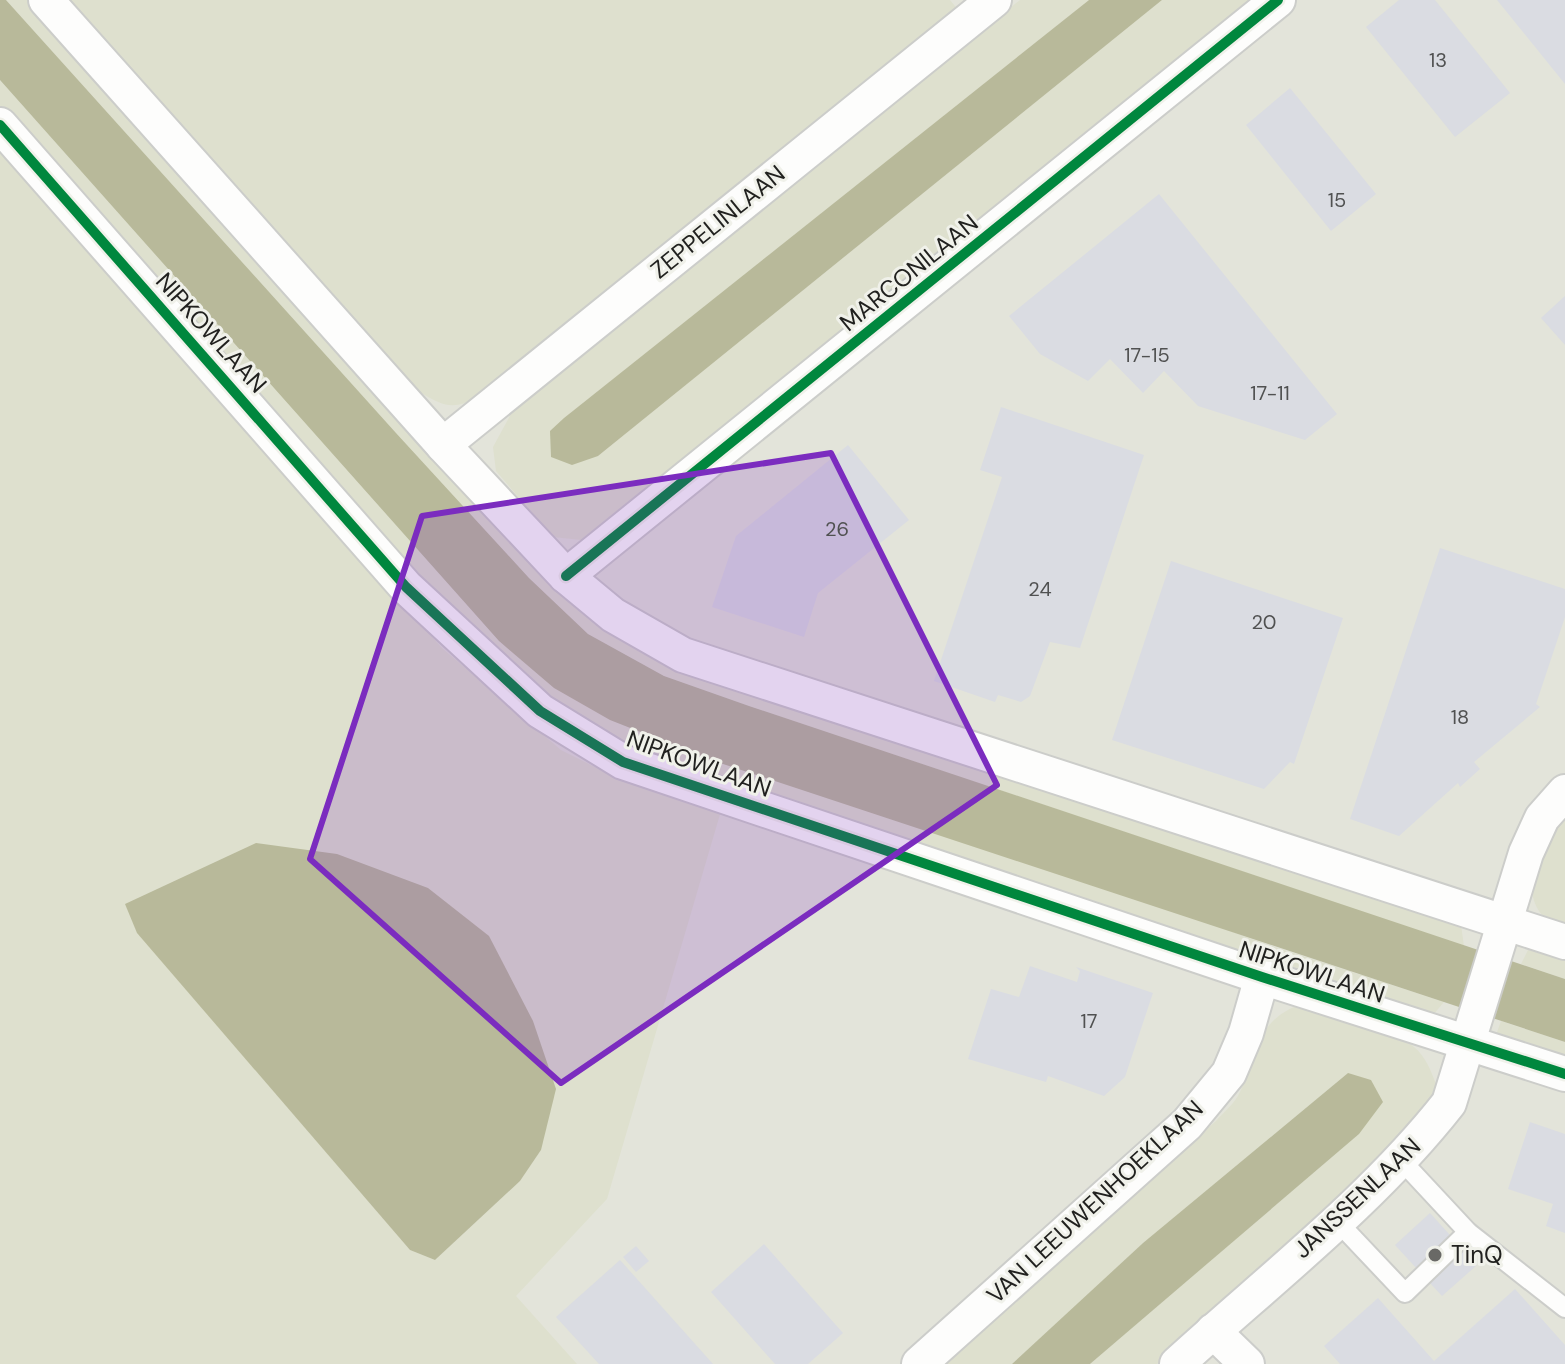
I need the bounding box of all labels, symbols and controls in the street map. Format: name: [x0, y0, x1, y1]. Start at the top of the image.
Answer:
house number: 13: [1429, 47, 1447, 73]
street label: ZEPPELINLAAN: [644, 158, 791, 285]
house number: 15: [1328, 187, 1346, 213]
street label: MARCONILAAN: [833, 207, 984, 338]
street label: NIPKOWLAAN: [149, 266, 274, 399]
house number: 17-15: [1124, 342, 1170, 368]
house number: 17-11: [1250, 380, 1290, 406]
house number: 26: [825, 516, 849, 542]
house number: 24: [1028, 576, 1052, 602]
house number: 20: [1252, 609, 1277, 635]
house number: 18: [1451, 704, 1469, 730]
street label: NIPKOWLAAN: [623, 723, 776, 804]
street label: NIPKOWLAAN: [1235, 933, 1389, 1010]
house number: 17: [1081, 1008, 1097, 1034]
street label: VAN LEEUWENHOEKLAAN: [980, 1093, 1209, 1310]
street label: JANSSENLAAN: [1287, 1131, 1427, 1265]
place label: TinQ: [1451, 1239, 1503, 1270]
marker: TinQ: [1426, 1246, 1444, 1264]

